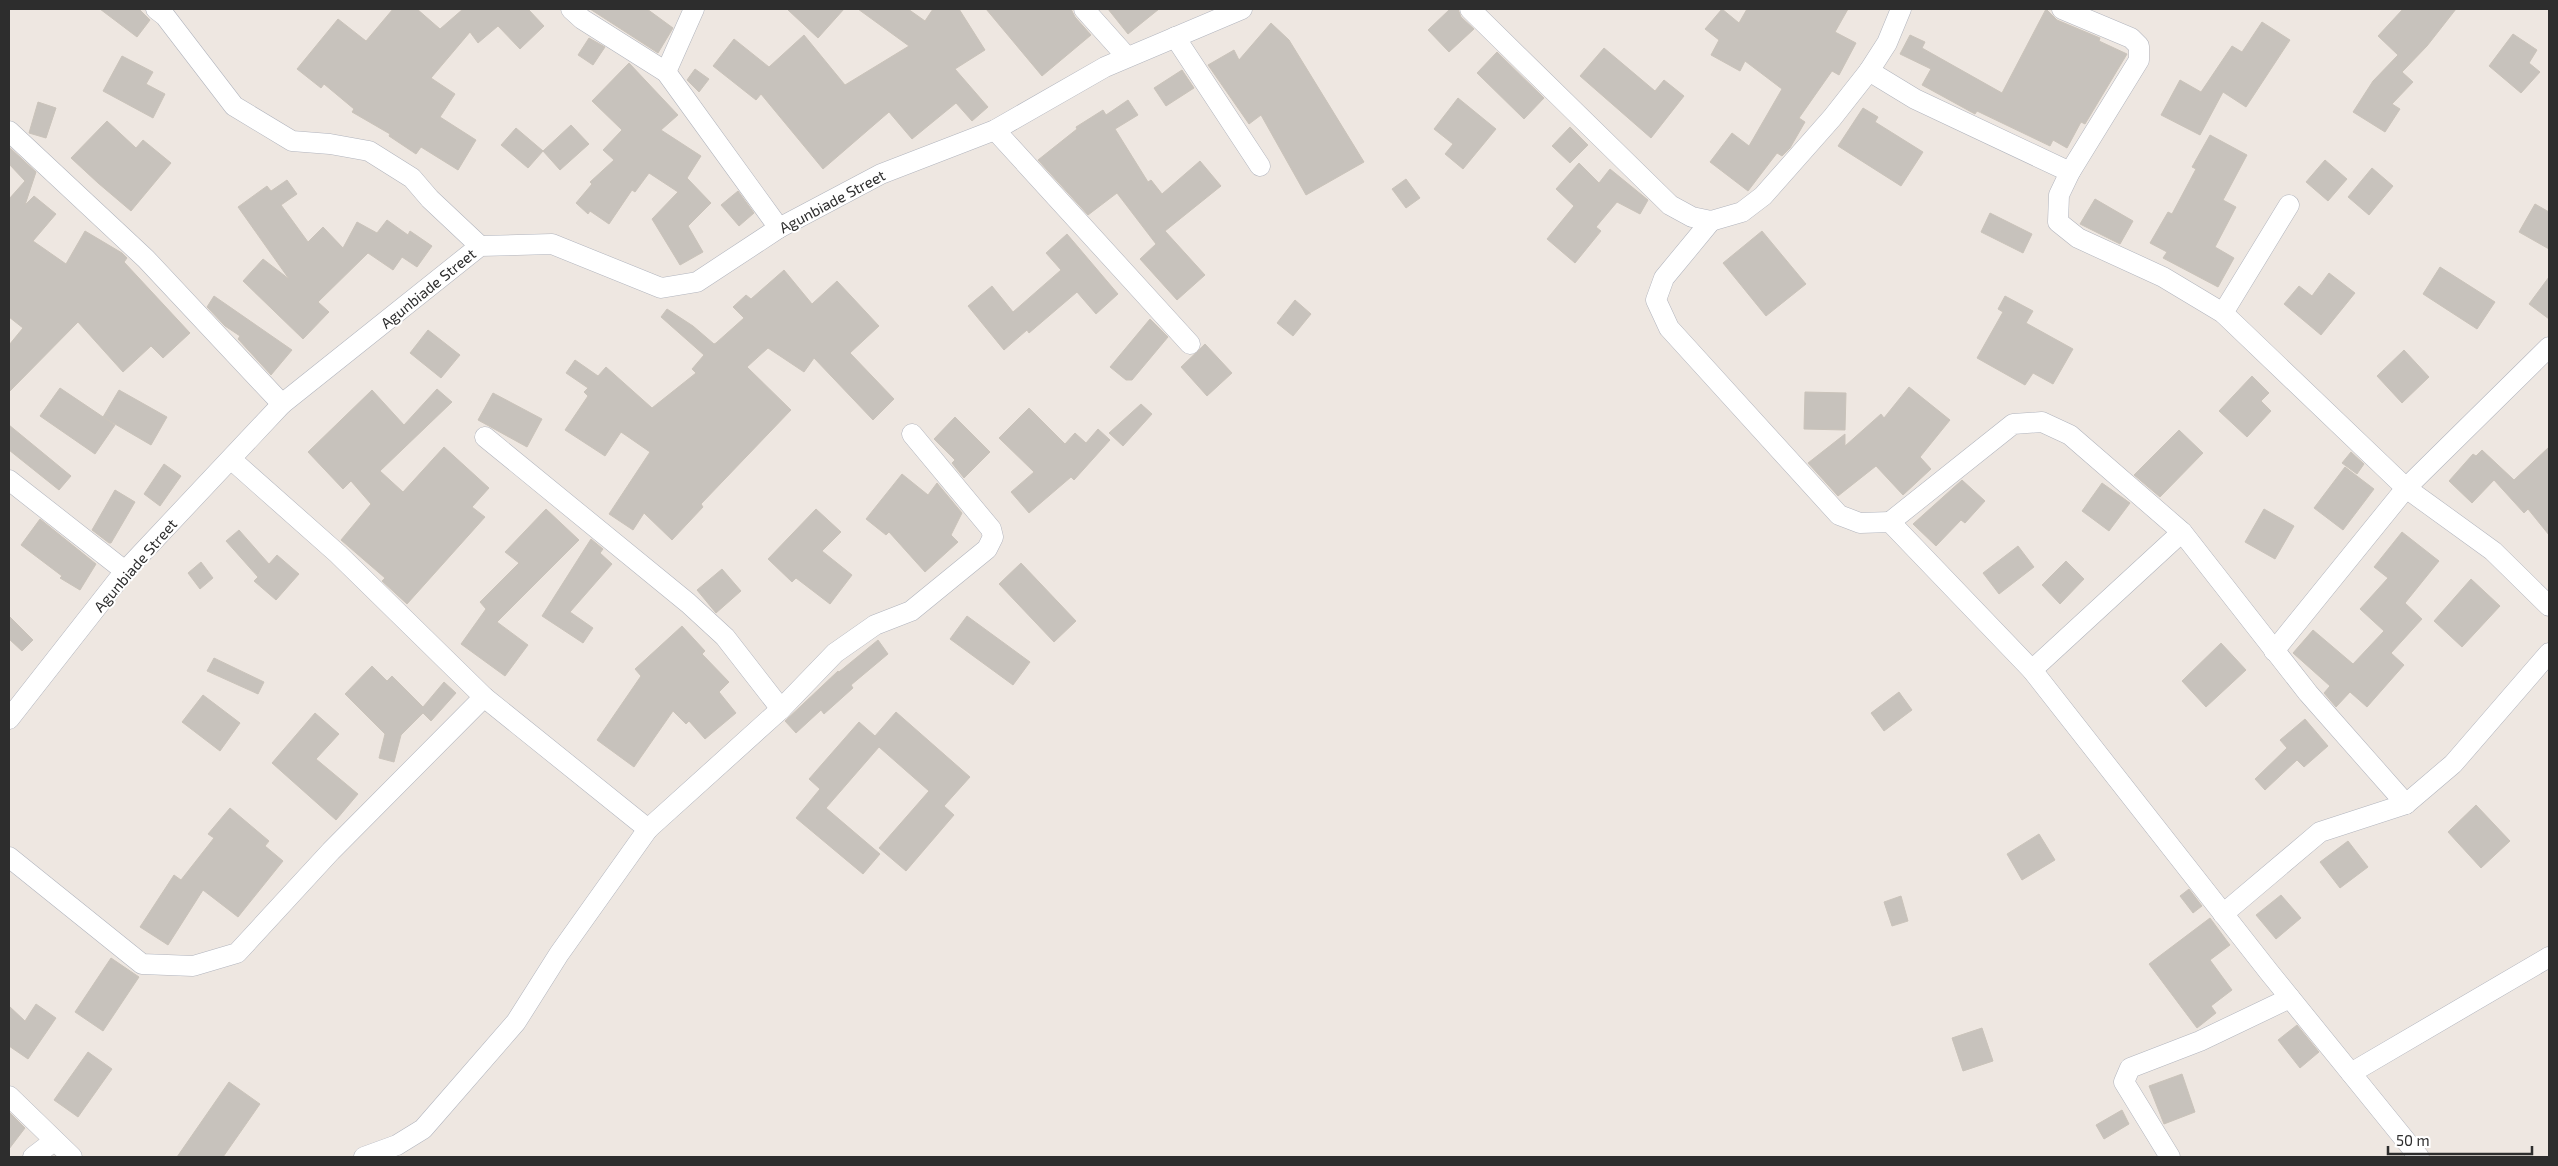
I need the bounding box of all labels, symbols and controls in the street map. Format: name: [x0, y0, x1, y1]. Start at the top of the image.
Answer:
street label: Agunbiade Street: [776, 165, 888, 236]
street label: Agunbiade Street: [377, 244, 479, 332]
street label: Agunbiade Street: [90, 515, 180, 615]
scale bar: [2388, 1124, 2532, 1156]
text: 50 m: [2396, 1131, 2430, 1149]

